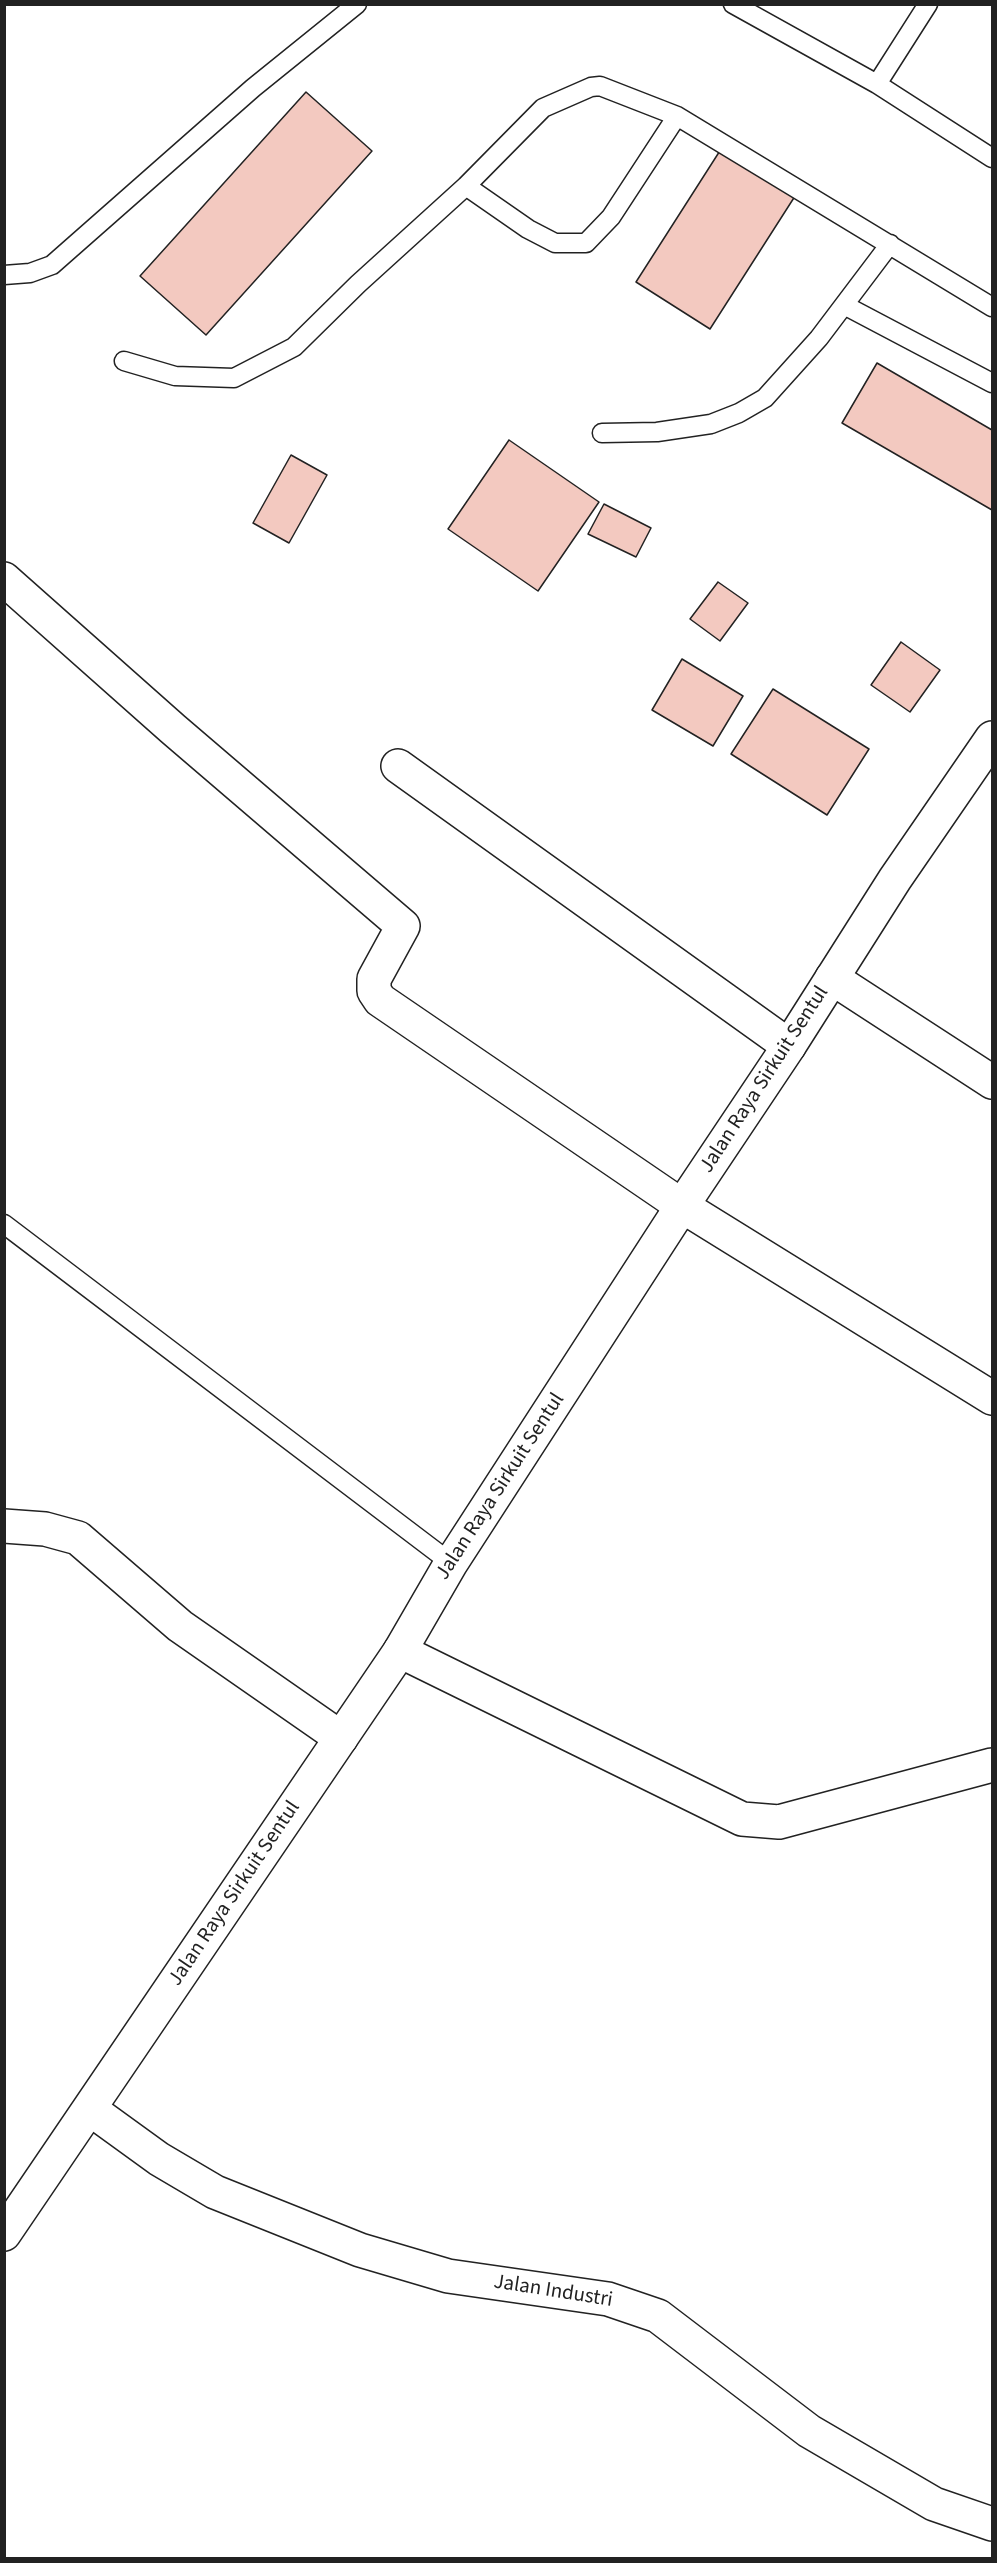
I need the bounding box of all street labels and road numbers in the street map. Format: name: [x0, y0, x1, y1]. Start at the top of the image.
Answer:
street label: Jalan Raya Sirkuit Sentul: [695, 982, 835, 1178]
street label: Jalan Raya Sirkuit Sentul: [431, 1389, 571, 1585]
street label: Jalan Raya Sirkuit Sentul: [164, 1797, 306, 1991]
street label: Jalan Industri: [492, 2270, 614, 2314]

